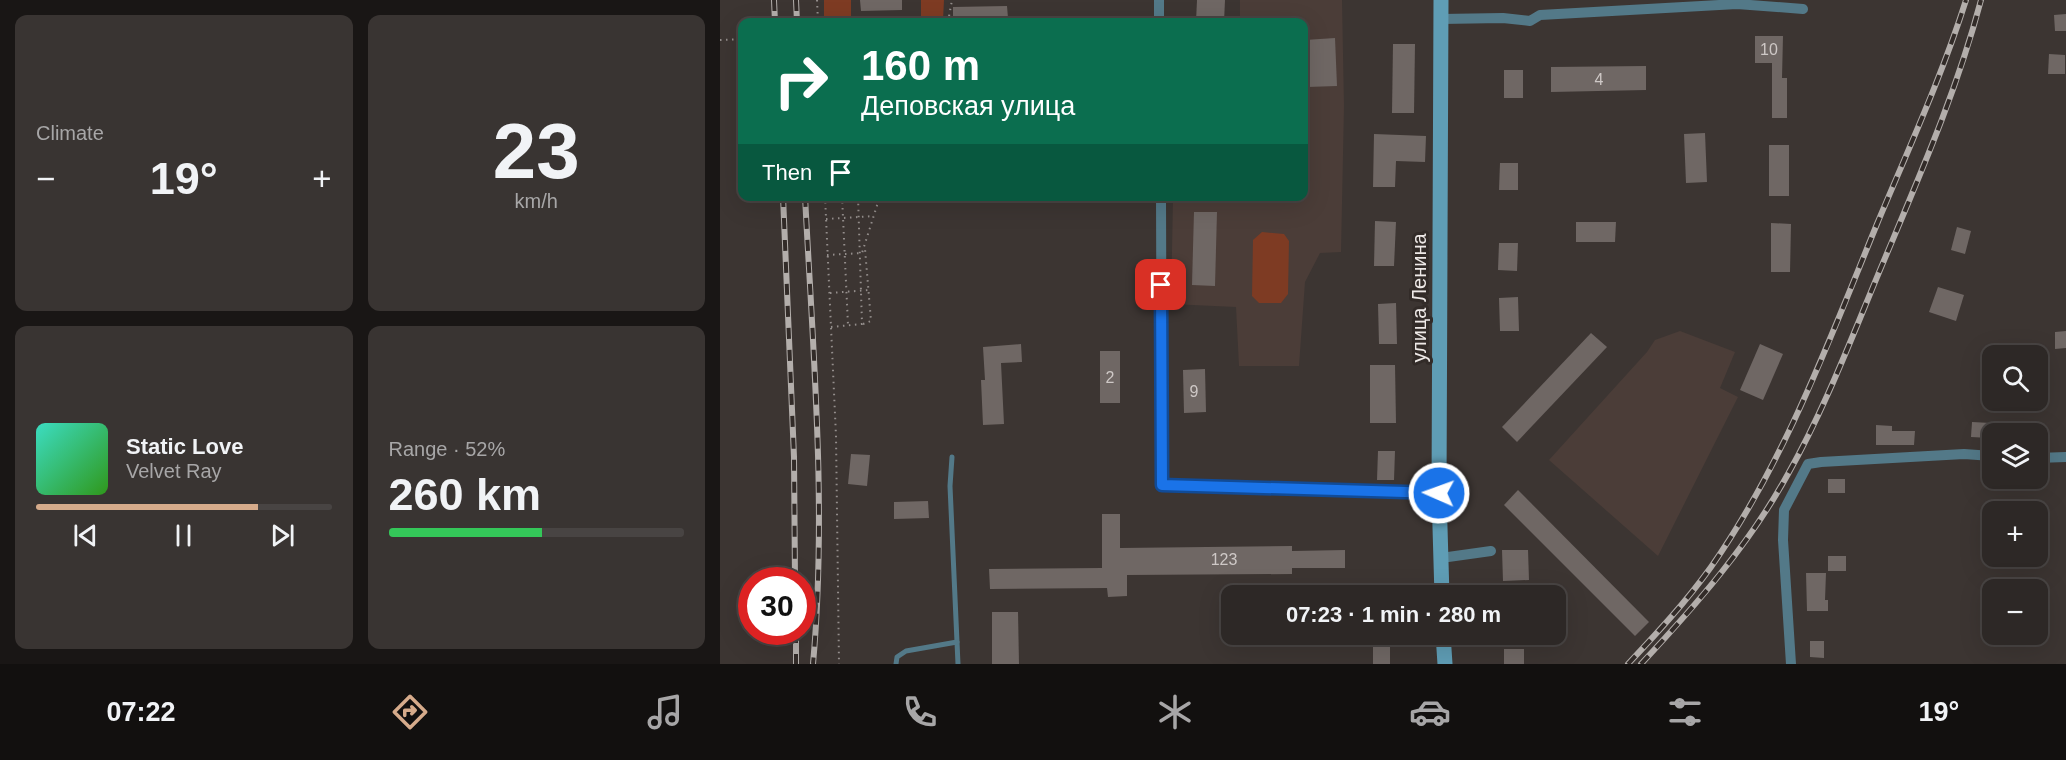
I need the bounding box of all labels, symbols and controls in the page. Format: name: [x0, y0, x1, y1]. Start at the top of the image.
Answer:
house number: 10: [1760, 41, 1778, 58]
icon: right: [762, 42, 840, 120]
text: 160 m: [861, 42, 980, 89]
house number: 4: [1595, 71, 1604, 88]
text: Деповская улица: [861, 91, 1075, 121]
text: 23: [493, 107, 580, 195]
text: Climate: [36, 122, 104, 144]
text: 19°: [150, 153, 218, 204]
icon: arrive: [824, 156, 857, 189]
text: −: [36, 160, 55, 197]
text: +: [312, 160, 332, 197]
text: Then: [762, 160, 812, 185]
text: km/h: [515, 190, 558, 212]
street label: улица Ленина: [1408, 233, 1430, 363]
pin: [1135, 259, 1186, 310]
icon: arrive: [1144, 268, 1177, 301]
map controls: [1982, 345, 2048, 645]
button: search: [1982, 345, 2048, 411]
house number: 2: [1106, 369, 1115, 386]
house number: 9: [1190, 383, 1199, 400]
button: layers: [1982, 423, 2048, 489]
text: Static Love: [126, 434, 243, 459]
text: Range · 52%: [389, 438, 505, 460]
text: Velvet Ray: [126, 460, 222, 482]
position arrow: [1407, 461, 1471, 525]
text: 260 km: [389, 469, 541, 520]
button: +: [1982, 501, 2048, 567]
icon: previous: [69, 519, 102, 552]
icon: pause: [167, 519, 200, 552]
icon: next: [266, 519, 299, 552]
house number: 123: [1211, 551, 1237, 568]
speed limit sign: 30: [738, 567, 816, 645]
button: −: [1982, 579, 2048, 645]
text: 07:23 · 1 min · 280 m: [1286, 602, 1501, 627]
icon: directions: [389, 691, 431, 733]
icon: music: [644, 691, 686, 733]
icon: phone: [899, 691, 941, 733]
icon: climate: [1154, 691, 1196, 733]
icon: car: [1409, 691, 1451, 733]
icon: filters: [1664, 691, 1706, 733]
text: 07:22: [107, 697, 176, 727]
text: 19°: [1919, 697, 1959, 727]

